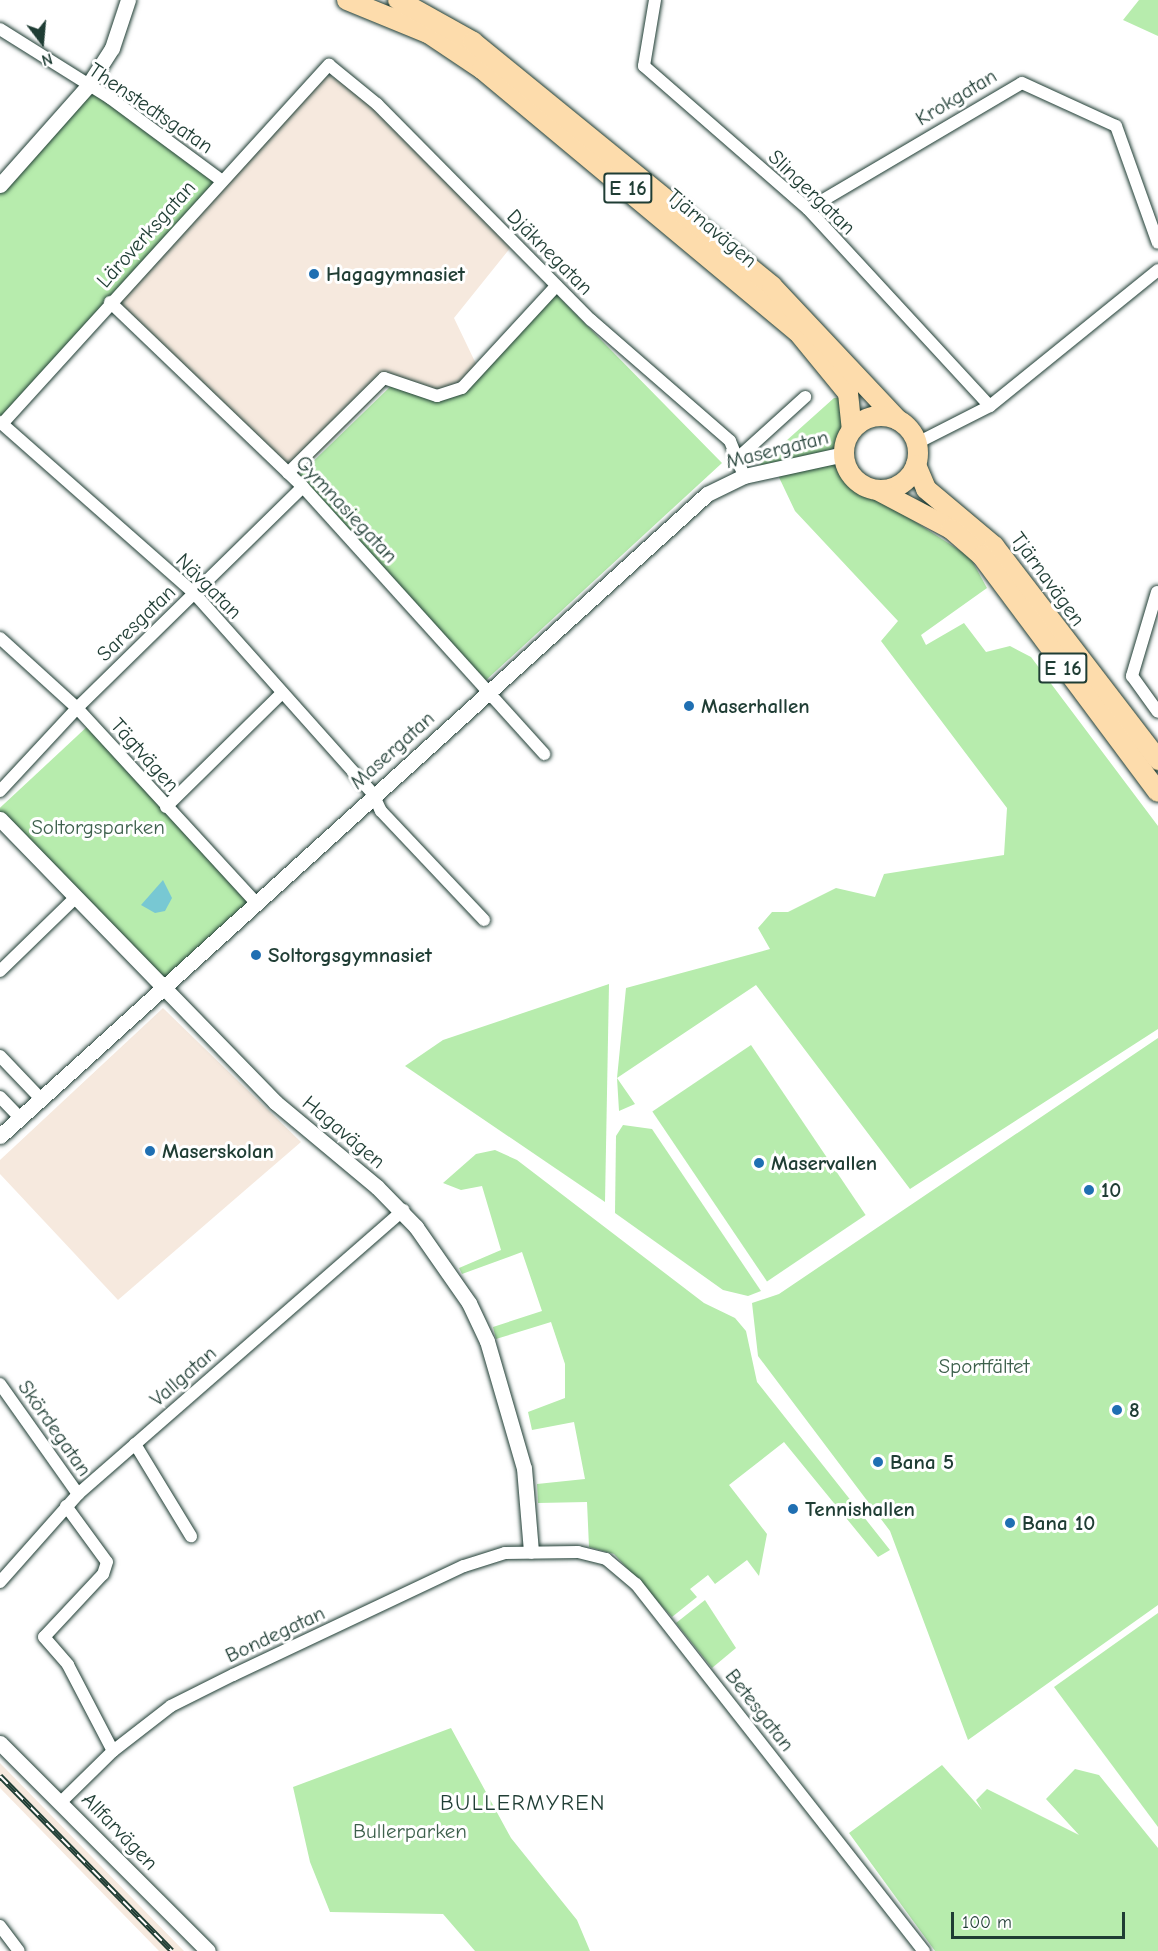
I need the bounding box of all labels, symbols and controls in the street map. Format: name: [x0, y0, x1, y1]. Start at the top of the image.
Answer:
north arrow: [12, 12, 72, 72]
text: N: [39, 49, 54, 69]
street label: Thenstedtsgatan: [84, 57, 218, 159]
street label: Krokgatan: [911, 63, 1001, 131]
street label: Slingergatan: [763, 144, 861, 240]
road number: E 16: [602, 171, 654, 205]
street label: Läroverksgatan: [91, 175, 201, 293]
street label: Tjärnavägen: [662, 183, 762, 273]
street label: Djäknegatan: [502, 204, 598, 300]
place label: Hagagymnasiet: [326, 261, 465, 287]
marker: Hagagymnasiet: [307, 267, 321, 281]
street label: Masergatan: [723, 424, 831, 474]
street label: Gymnasiegatan: [291, 450, 403, 568]
street label: Tjärnavägen: [1005, 527, 1091, 631]
street label: Nävgatan: [171, 548, 247, 624]
street label: Saresgatan: [92, 579, 180, 667]
road number: E 16: [1038, 651, 1088, 685]
place label: Maserhallen: [701, 693, 810, 719]
marker: Maserhallen: [682, 699, 696, 713]
street label: Masergatan: [344, 705, 440, 795]
street label: Tägtvägen: [105, 713, 185, 797]
park label: Soltorgsparken: [31, 814, 165, 840]
place label: Soltorgsgymnasiet: [268, 942, 432, 968]
marker: Soltorgsgymnasiet: [249, 948, 263, 962]
street label: Hagavägen: [297, 1090, 391, 1174]
place label: Maserskolan: [162, 1138, 274, 1164]
marker: Maserskolan: [143, 1144, 157, 1158]
place label: Maservallen: [771, 1150, 877, 1176]
marker: Maservallen: [752, 1156, 766, 1170]
place label: 10: [1101, 1177, 1121, 1203]
marker: 10: [1082, 1183, 1096, 1197]
street label: Vallgatan: [145, 1340, 221, 1412]
park label: Sportfältet: [939, 1353, 1029, 1379]
street label: Skördegatan: [13, 1375, 97, 1481]
place label: 8: [1129, 1397, 1140, 1423]
marker: 8: [1110, 1403, 1124, 1417]
place label: Bana 5: [890, 1449, 954, 1475]
marker: Bana 5: [871, 1455, 885, 1469]
place label: Tennishallen: [805, 1496, 915, 1522]
marker: Tennishallen: [786, 1502, 800, 1516]
place label: Bana 10: [1022, 1510, 1095, 1536]
marker: Bana 10: [1003, 1516, 1017, 1530]
street label: Bondegatan: [221, 1600, 329, 1668]
street label: Betesgatan: [720, 1664, 800, 1756]
street label: Allfarvägen: [77, 1787, 163, 1875]
district label: BULLERMYREN: [440, 1791, 606, 1817]
park label: Bullerparken: [353, 1818, 467, 1844]
scale bar: [954, 1900, 1128, 1938]
text: 100 m: [962, 1912, 1012, 1933]

